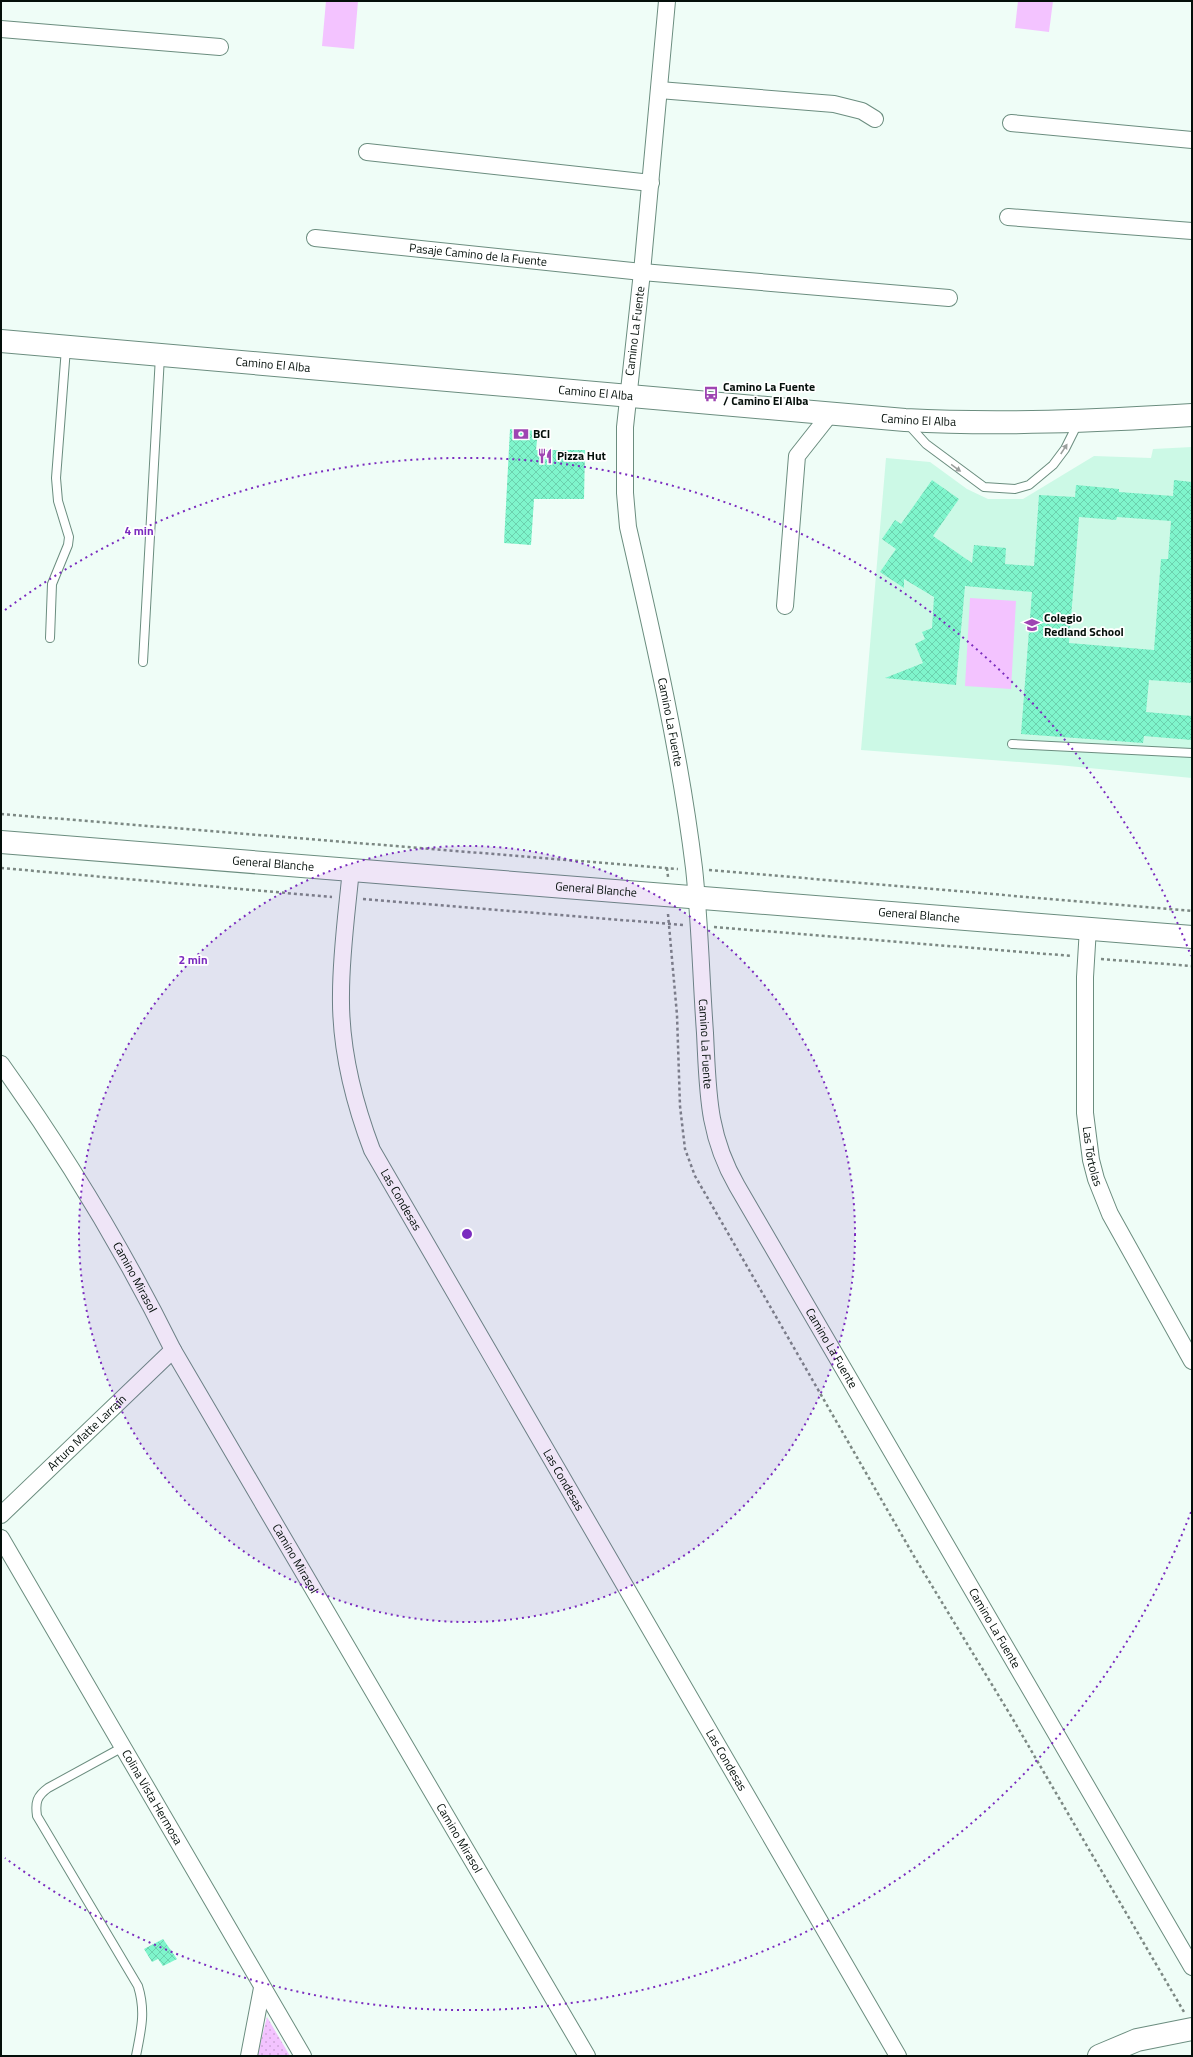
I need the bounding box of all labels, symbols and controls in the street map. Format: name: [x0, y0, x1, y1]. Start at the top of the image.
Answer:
street label: Pasaje Camino de la Fuente: [408, 238, 548, 271]
street label: Camino La Fuente: [620, 285, 649, 377]
street label: Camino El Alba: [235, 352, 311, 377]
place label: Camino La Fuente / Camino El Alba: [723, 377, 815, 410]
street label: Camino El Alba: [558, 380, 634, 405]
bus stop icon: Camino La Fuente / Camino El Alba: [702, 385, 720, 403]
street label: Camino El Alba: [880, 408, 956, 431]
place label: BCI: [533, 424, 550, 443]
bank icon: BCI: [512, 425, 530, 443]
one-way arrow: [1060, 444, 1068, 454]
place label: Pizza Hut: [557, 446, 607, 465]
restaurant icon: Pizza Hut: [536, 447, 554, 465]
one-way arrow: [951, 464, 962, 472]
text: 4 min: [124, 521, 154, 540]
place label: Colegio Redland School: [1044, 608, 1124, 641]
school or university icon: Colegio Redland School: [1023, 616, 1041, 634]
street label: Camino La Fuente: [653, 676, 689, 768]
street label: General Blanche: [232, 850, 315, 876]
street label: General Blanche: [555, 876, 638, 902]
street label: General Blanche: [878, 902, 961, 927]
text: 2 min: [178, 950, 208, 969]
street label: Camino La Fuente: [694, 998, 718, 1090]
street label: Las Tórtolas: [1078, 1125, 1108, 1189]
street label: Las Condesas: [376, 1165, 427, 1234]
centre of rings: [460, 1227, 474, 1241]
street label: Camino Mirasol: [108, 1238, 162, 1316]
street label: Camino La Fuente: [801, 1304, 863, 1392]
street label: Arturo Matte Larraín: [43, 1390, 130, 1475]
street label: Las Condesas: [538, 1445, 590, 1515]
street label: Camino Mirasol: [268, 1520, 324, 1597]
street label: Camino La Fuente: [964, 1584, 1026, 1672]
street label: Las Condesas: [701, 1725, 752, 1795]
street label: Colina Vista Hermosa: [117, 1746, 188, 1848]
street label: Camino Mirasol: [432, 1799, 488, 1877]

